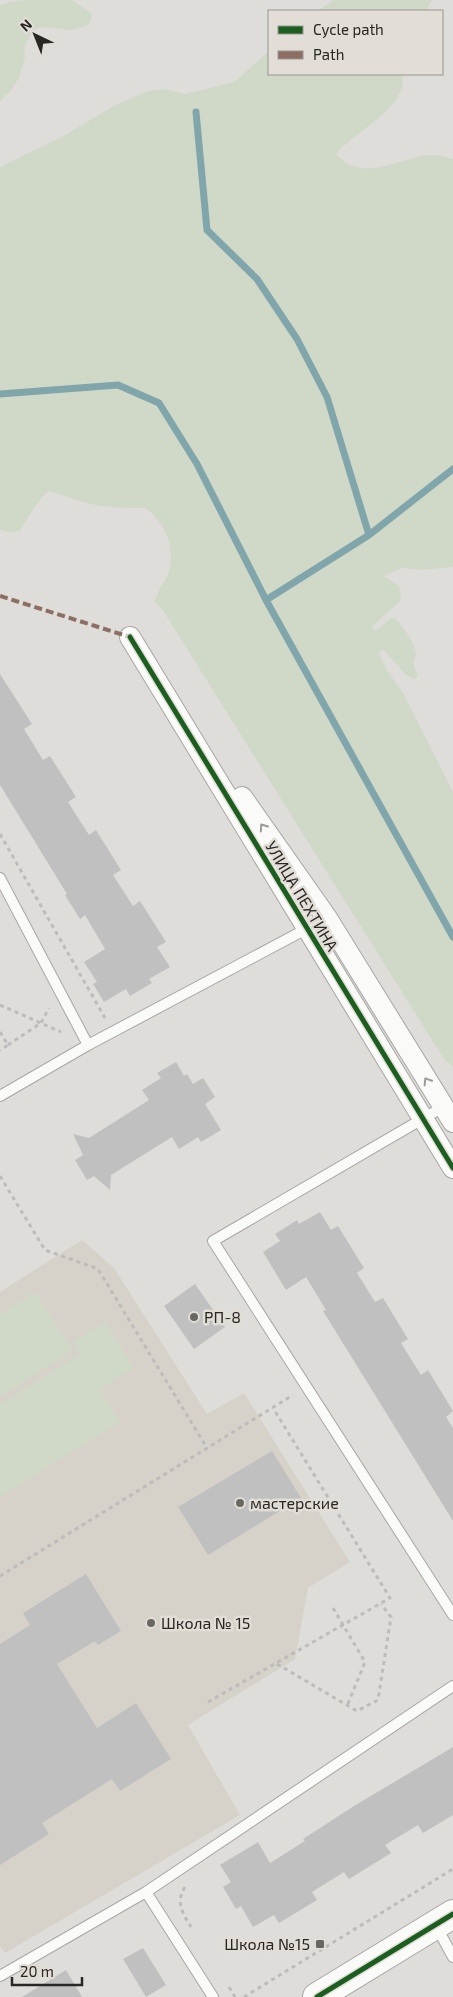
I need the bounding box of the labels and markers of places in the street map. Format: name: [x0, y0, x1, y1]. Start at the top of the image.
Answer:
place label: РП-8: [204, 1307, 241, 1326]
marker: РП-8: [188, 1311, 200, 1323]
place label: мастерские: [250, 1493, 339, 1512]
marker: мастерские: [234, 1497, 246, 1509]
place label: Школа № 15: [161, 1613, 250, 1632]
marker: Школа № 15: [145, 1617, 157, 1629]
place label: Школа №15: [224, 1934, 310, 1953]
marker: Школа №15: [314, 1938, 326, 1950]

